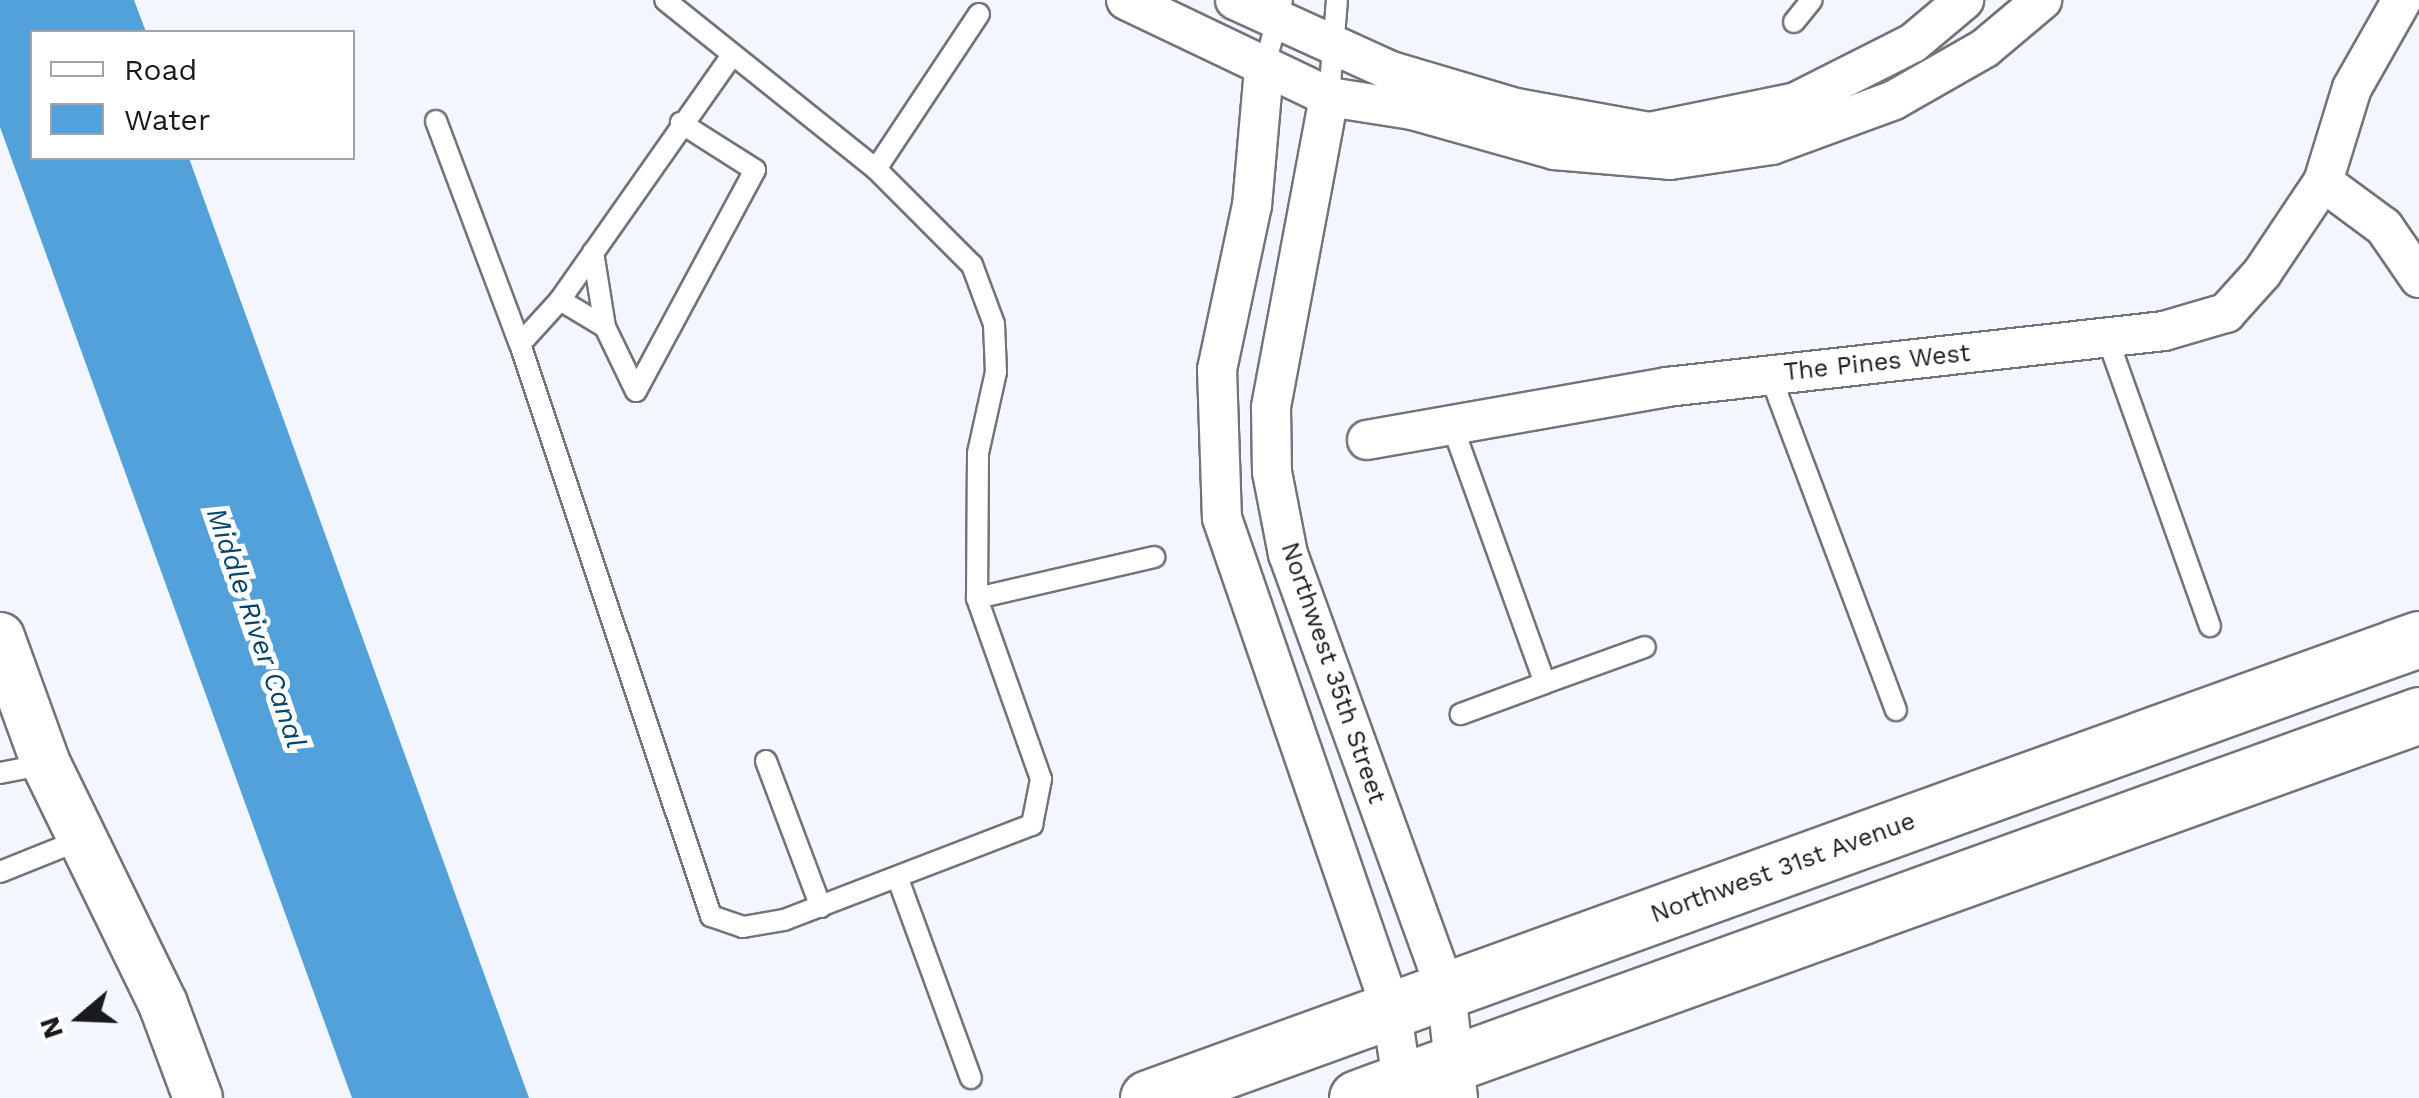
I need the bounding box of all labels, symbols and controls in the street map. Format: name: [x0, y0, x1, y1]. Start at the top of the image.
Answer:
legend: [30, 30, 355, 160]
text: Road: [124, 52, 197, 87]
text: Water: [124, 102, 210, 137]
street label: The Pines West: [1782, 338, 1972, 388]
water label: Middle River Canal: [199, 503, 313, 753]
street label: Northwest 35th Street: [1274, 538, 1392, 808]
street label: Northwest 31st Avenue: [1646, 806, 1920, 930]
north arrow: [30, 968, 130, 1068]
text: N: [32, 1013, 70, 1043]

